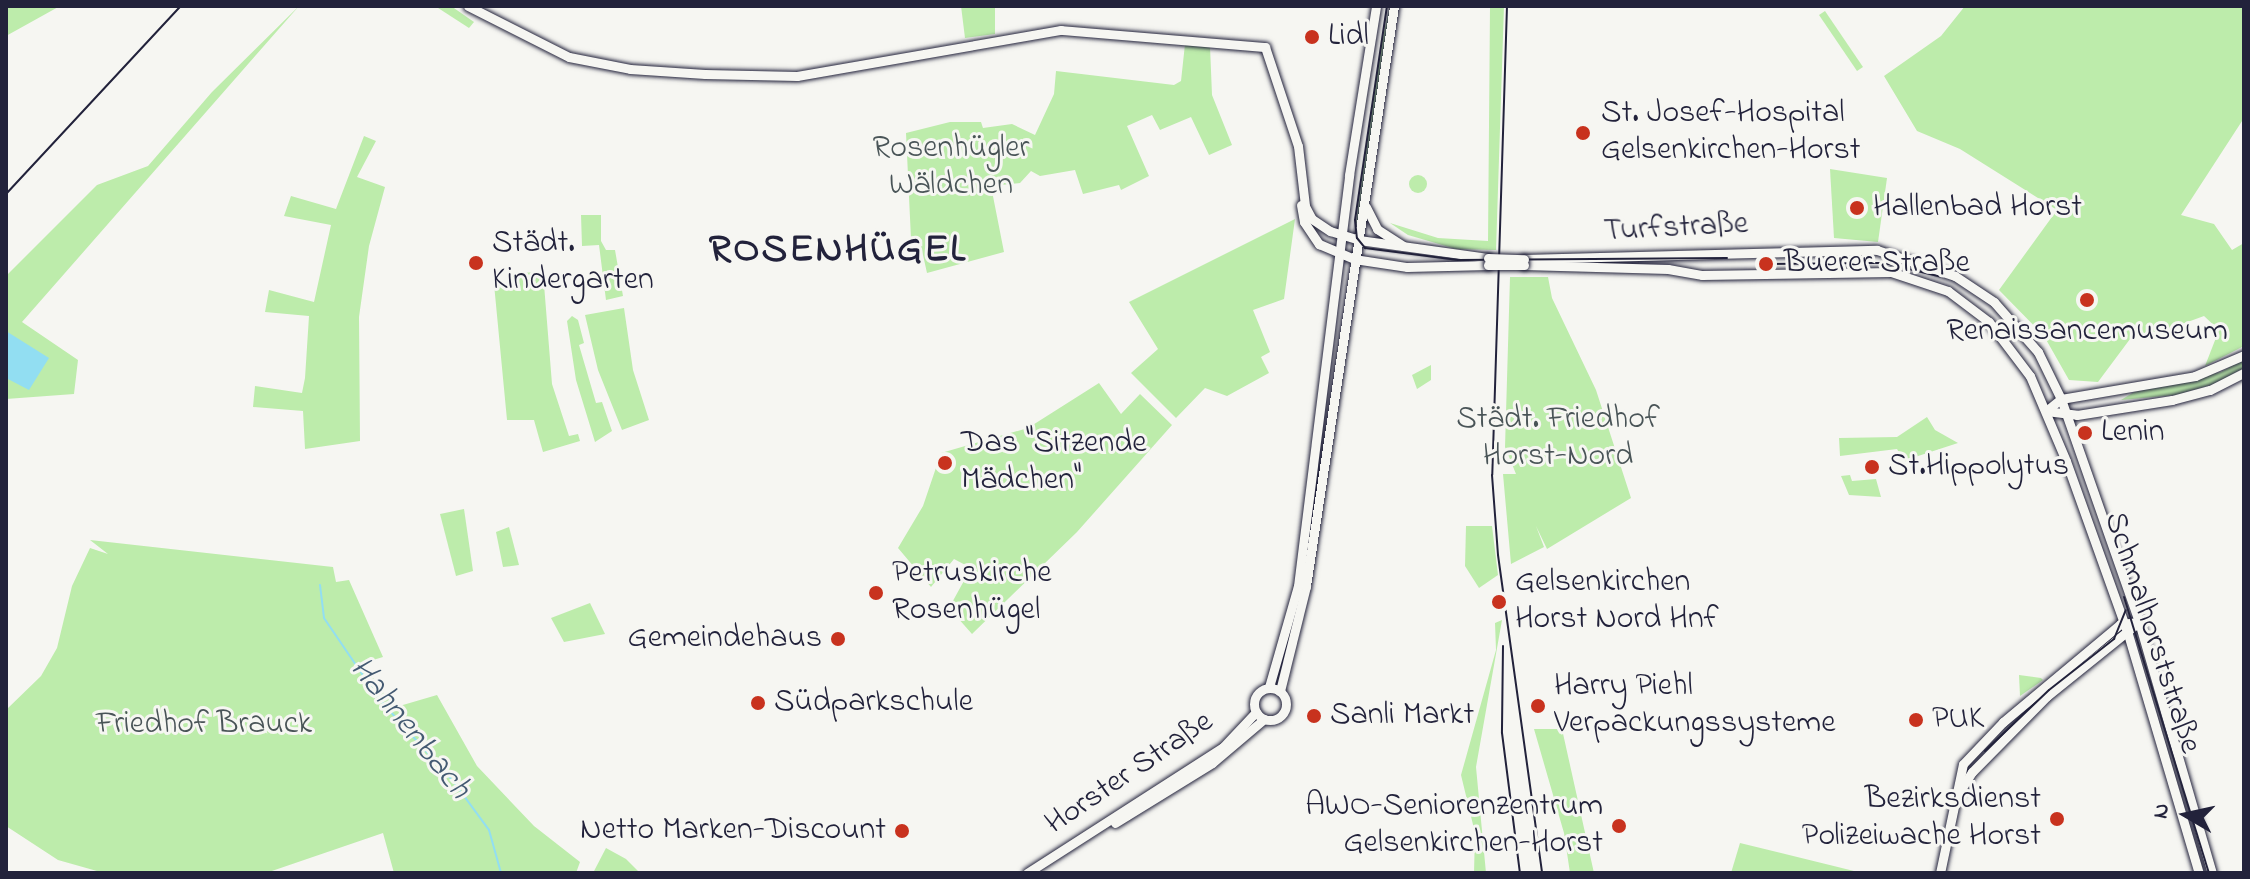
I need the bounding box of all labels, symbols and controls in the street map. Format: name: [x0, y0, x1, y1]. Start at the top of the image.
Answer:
place label: Lidl: [1328, 18, 1369, 56]
marker: Lidl: [1303, 28, 1321, 46]
place label: St. Josef-Hospital Gelsenkirchen-Horst: [1601, 96, 1861, 171]
marker: St. Josef-Hospital Gelsenkirchen-Horst: [1572, 122, 1594, 144]
park label: Rosenhügler Wäldchen: [873, 131, 1029, 206]
place label: Hallenbad Horst: [1873, 189, 2082, 227]
marker: Hallenbad Horst: [1848, 199, 1866, 217]
street label: Turfstraße: [1603, 206, 1749, 252]
place label: Städt. Kindergarten: [492, 226, 654, 301]
district label: ROSENHÜGEL: [709, 227, 967, 275]
place label: Buerer Straße: [1784, 245, 1970, 283]
marker: Buerer Straße: [1755, 253, 1777, 275]
marker: Städt. Kindergarten: [467, 254, 485, 272]
marker: Renaissancemuseum: [2078, 291, 2096, 309]
place label: Renaissancemuseum: [1946, 313, 2228, 351]
park label: Städt. Friedhof Horst-Nord: [1456, 402, 1660, 477]
place label: Lenin: [2101, 414, 2164, 452]
marker: Lenin: [2076, 424, 2094, 442]
place label: Das "Sitzende Mädchen": [961, 426, 1146, 501]
place label: St.Hippolytus: [1888, 448, 2069, 486]
marker: Das "Sitzende Mädchen": [936, 454, 954, 472]
marker: St.Hippolytus: [1863, 458, 1881, 476]
street label: Schmalhorststraße: [2094, 507, 2208, 759]
place label: Petruskirche Rosenhügel: [892, 556, 1052, 631]
place label: Gelsenkirchen Horst Nord Hnf: [1515, 565, 1719, 640]
marker: Petruskirche Rosenhügel: [867, 584, 885, 602]
marker: Gelsenkirchen Horst Nord Hnf: [1490, 593, 1508, 611]
place label: Gemeindehaus: [628, 620, 822, 658]
marker: Gemeindehaus: [829, 630, 847, 648]
water label: Hahnenbach: [339, 650, 479, 808]
place label: Harry Piehl Verpackungssysteme: [1554, 669, 1836, 744]
place label: Südparkschule: [774, 684, 973, 722]
marker: Südparkschule: [749, 694, 767, 712]
place label: Sanli Markt: [1330, 697, 1474, 735]
marker: Harry Piehl Verpackungssysteme: [1529, 697, 1547, 715]
place label: PUK: [1932, 701, 1984, 739]
street label: Horster Straße: [1039, 704, 1221, 844]
park label: Friedhof Brauck: [96, 706, 312, 744]
marker: Sanli Markt: [1305, 707, 1323, 725]
marker: PUK: [1907, 711, 1925, 729]
north arrow: [2146, 775, 2226, 855]
place label: Bezirksdienst Polizeiwache Horst: [1802, 782, 2041, 857]
place label: AWO-Seniorenzentrum Gelsenkirchen-Horst: [1305, 789, 1603, 864]
text: N: [2145, 801, 2179, 821]
marker: Bezirksdienst Polizeiwache Horst: [2048, 810, 2066, 828]
place label: Netto Marken-Discount: [580, 812, 886, 850]
marker: AWO-Seniorenzentrum Gelsenkirchen-Horst: [1610, 817, 1628, 835]
marker: Netto Marken-Discount: [893, 822, 911, 840]

